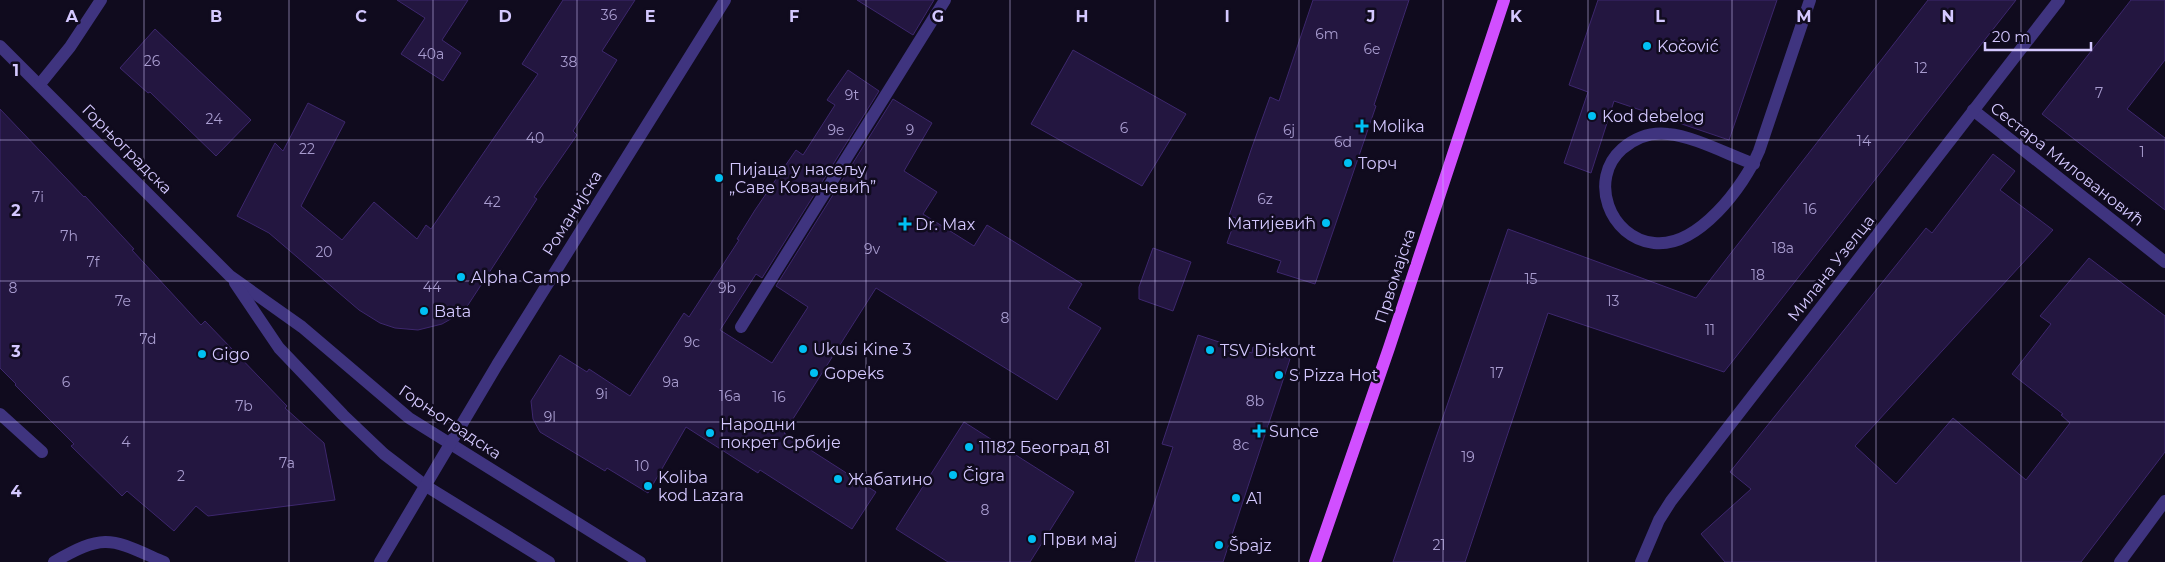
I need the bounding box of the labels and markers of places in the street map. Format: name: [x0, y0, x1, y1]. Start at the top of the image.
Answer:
place label: Kočović: [1657, 37, 1719, 56]
marker: Kočović: [1641, 40, 1653, 52]
place label: Kod debelog: [1602, 107, 1704, 126]
marker: Kod debelog: [1586, 110, 1598, 122]
place label: Molika: [1372, 117, 1425, 136]
marker: Molika: [1356, 120, 1368, 132]
place label: Торч: [1358, 154, 1397, 173]
marker: Торч: [1342, 157, 1354, 169]
place label: Пијаца у насељу „Саве Ковачевић”: [729, 160, 876, 197]
marker: Пијаца у насељу „Саве Ковачевић”: [713, 172, 725, 184]
place label: Матијевић: [1227, 214, 1316, 233]
place label: Dr. Max: [915, 215, 976, 234]
marker: Матијевић: [1320, 217, 1332, 229]
marker: Dr. Max: [899, 218, 911, 230]
place label: Alpha Camp: [471, 268, 571, 287]
marker: Alpha Camp: [455, 271, 467, 283]
place label: Bata: [434, 302, 471, 321]
marker: Bata: [418, 305, 430, 317]
place label: Ukusi Kine 3: [813, 340, 912, 359]
place label: TSV Diskont: [1220, 341, 1317, 360]
marker: Ukusi Kine 3: [797, 343, 809, 355]
marker: TSV Diskont: [1204, 344, 1216, 356]
place label: Gigo: [212, 345, 250, 364]
marker: Gigo: [196, 348, 208, 360]
place label: Gopeks: [824, 364, 884, 383]
place label: S Pizza Hot: [1289, 366, 1379, 385]
marker: Gopeks: [808, 367, 820, 379]
marker: S Pizza Hot: [1273, 369, 1285, 381]
place label: Народни покрет Србије: [720, 415, 841, 452]
place label: Sunce: [1269, 422, 1319, 441]
marker: Sunce: [1253, 425, 1265, 437]
marker: Народни покрет Србије: [704, 427, 716, 439]
place label: 11182 Београд 81: [979, 438, 1110, 457]
marker: 11182 Београд 81: [963, 441, 975, 453]
place label: Čigra: [963, 466, 1005, 485]
place label: Koliba kod Lazara: [658, 468, 744, 505]
marker: Čigra: [947, 469, 959, 481]
place label: Жабатино: [848, 470, 933, 489]
marker: Жабатино: [832, 473, 844, 485]
marker: Koliba kod Lazara: [642, 480, 654, 492]
place label: A1: [1246, 489, 1263, 508]
marker: A1: [1230, 492, 1242, 504]
place label: Први мај: [1042, 530, 1117, 549]
marker: Први мај: [1026, 533, 1038, 545]
place label: Špajz: [1229, 536, 1272, 555]
marker: Špajz: [1213, 539, 1225, 551]

